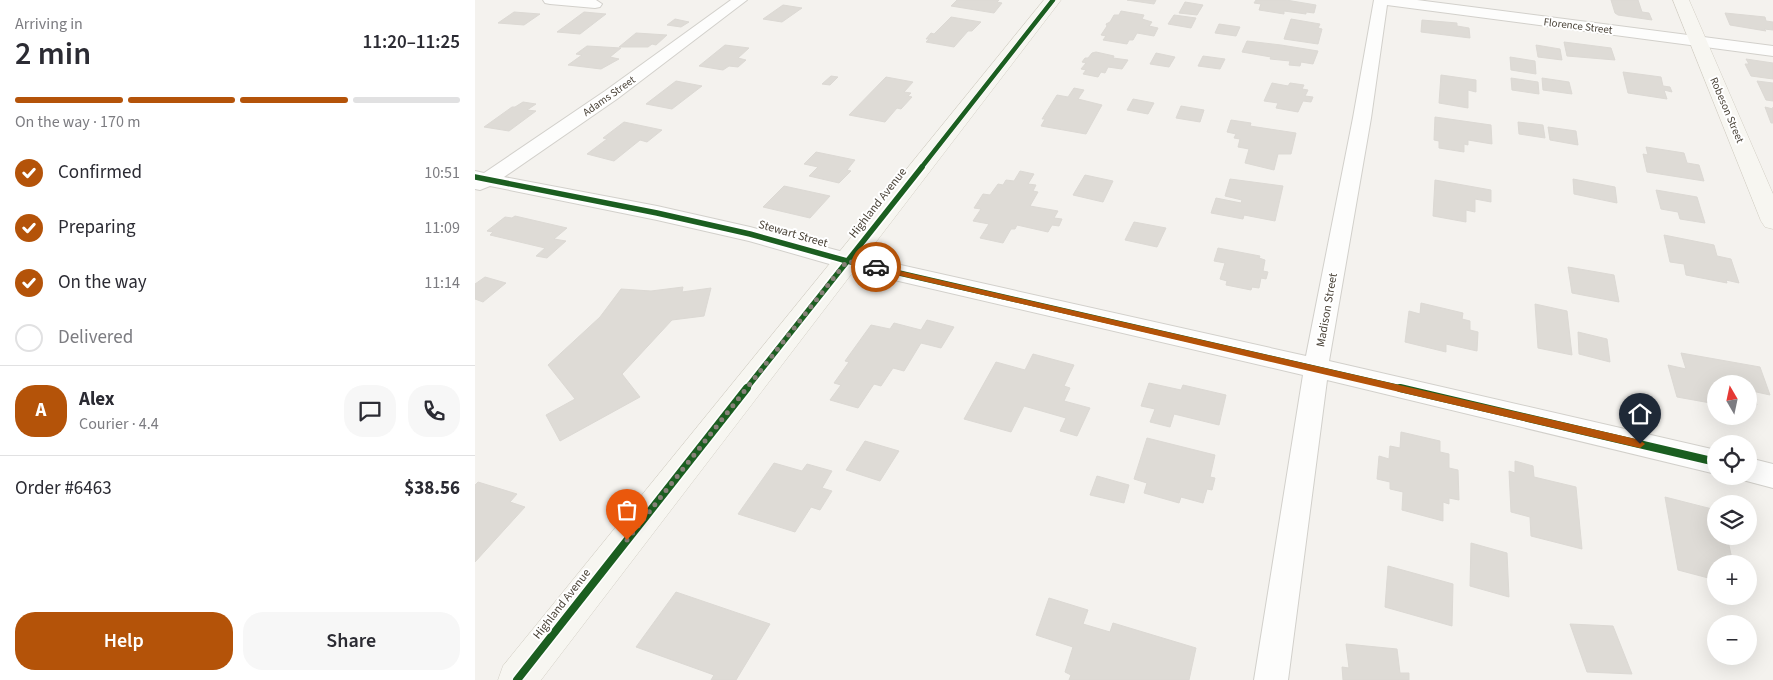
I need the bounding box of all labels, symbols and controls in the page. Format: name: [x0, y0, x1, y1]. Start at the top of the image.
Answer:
text: Arriving in: [15, 13, 83, 35]
street label: Florence Street: [1543, 14, 1614, 38]
text: 11:20–11:25: [362, 29, 460, 56]
text: 2 min: [15, 31, 91, 77]
street label: Adams Street: [580, 72, 639, 120]
street label: Robeson Street: [1706, 75, 1748, 145]
text: On the way · 170 m: [15, 111, 140, 133]
icon: check: [15, 159, 43, 187]
text: Confirmed: [58, 159, 142, 186]
text: 10:51: [424, 162, 460, 184]
street label: Highland Avenue: [845, 164, 911, 242]
icon: check: [15, 214, 43, 242]
text: Preparing: [58, 214, 136, 241]
street label: Stewart Street: [756, 216, 830, 252]
text: 11:09: [424, 217, 460, 239]
courier: [851, 242, 901, 292]
icon: car: [862, 253, 890, 281]
icon: check: [15, 269, 43, 297]
text: On the way: [58, 269, 147, 296]
text: 11:14: [424, 272, 460, 294]
street label: Madison Street: [1312, 272, 1342, 348]
text: Delivered: [58, 324, 133, 351]
north arrow: [1707, 375, 1757, 425]
map controls: [1707, 375, 1757, 665]
button: chat: [344, 385, 396, 437]
button: phone: [408, 385, 460, 437]
text: Alex: [79, 386, 115, 413]
pin: [1619, 393, 1661, 444]
text: A: [36, 397, 46, 424]
icon: home: [1626, 400, 1654, 428]
text: Courier · 4.4: [79, 413, 159, 435]
button: locate: [1707, 435, 1757, 485]
text: Order #6463: [15, 475, 112, 502]
text: $38.56: [404, 475, 460, 502]
pin: [606, 489, 648, 540]
button: layers: [1707, 495, 1757, 545]
icon: bag: [613, 496, 641, 524]
button: +: [1707, 555, 1757, 605]
street label: Highland Avenue: [529, 565, 595, 643]
button: Help: [15, 612, 233, 670]
button: Share: [243, 612, 460, 670]
button: −: [1707, 615, 1757, 665]

